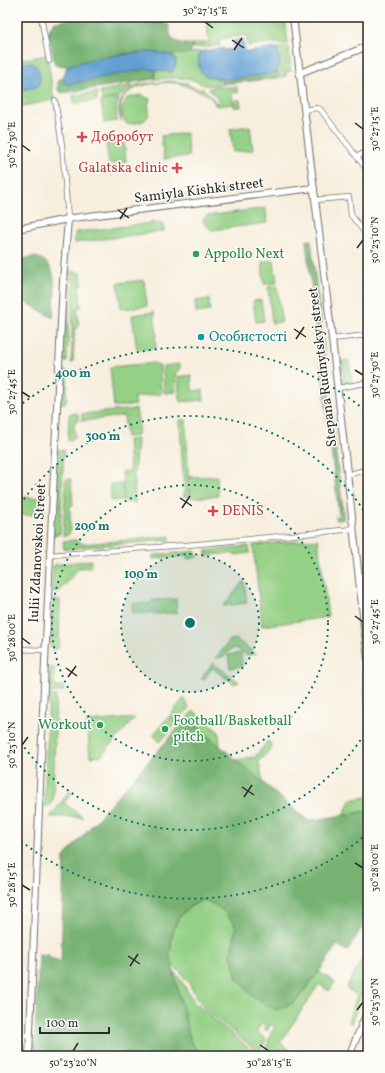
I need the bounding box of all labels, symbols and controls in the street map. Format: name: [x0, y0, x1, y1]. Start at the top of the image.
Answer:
text: 30°27'15"E: [183, 4, 227, 18]
text: 30°27'15"E: [368, 107, 382, 151]
text: 30°27'30"E: [5, 122, 19, 168]
place label: Добробут: [91, 128, 153, 147]
marker: Добробут: [76, 131, 88, 143]
place label: Galatska clinic: [78, 159, 168, 178]
marker: Galatska clinic: [171, 162, 183, 174]
street label: Samiyla Kishki street: [133, 174, 265, 208]
text: 50°23'10"N: [368, 216, 382, 263]
place label: Appollo Next: [204, 245, 285, 264]
marker: Appollo Next: [191, 249, 201, 259]
street label: Stepana Rudnytskyi street: [304, 286, 342, 448]
place label: Особистості: [209, 328, 287, 347]
marker: Особистості: [196, 332, 206, 342]
text: 30°27'30"E: [368, 352, 382, 398]
text: 400 m: [55, 366, 91, 382]
text: 30°27'45"E: [5, 369, 19, 415]
text: 300 m: [86, 429, 121, 445]
street label: Iulii Zdanovskoi Street: [25, 483, 51, 623]
place label: DENIS: [222, 502, 264, 521]
marker: DENIS: [207, 505, 219, 517]
text: 200 m: [74, 519, 110, 535]
text: 100 m: [124, 567, 158, 583]
text: 30°27'45"E: [368, 599, 382, 645]
text: 30°28'00"E: [5, 614, 19, 662]
centre of rings: [183, 616, 197, 630]
place label: Football/Basketball pitch: [173, 712, 292, 747]
place label: Workout: [38, 716, 92, 735]
marker: Workout: [95, 720, 105, 730]
text: 50°23'10"N: [5, 721, 19, 768]
marker: Football/Basketball pitch: [160, 724, 170, 734]
text: 30°28'00"E: [368, 844, 382, 892]
text: 30°28'15"E: [5, 863, 19, 907]
text: 50°23'30"N: [368, 978, 382, 1026]
scale bar: [40, 1009, 109, 1035]
text: 100 m: [46, 1016, 79, 1032]
text: 50°23'20"N: [49, 1056, 98, 1070]
text: 30°28'15"E: [247, 1056, 291, 1070]

